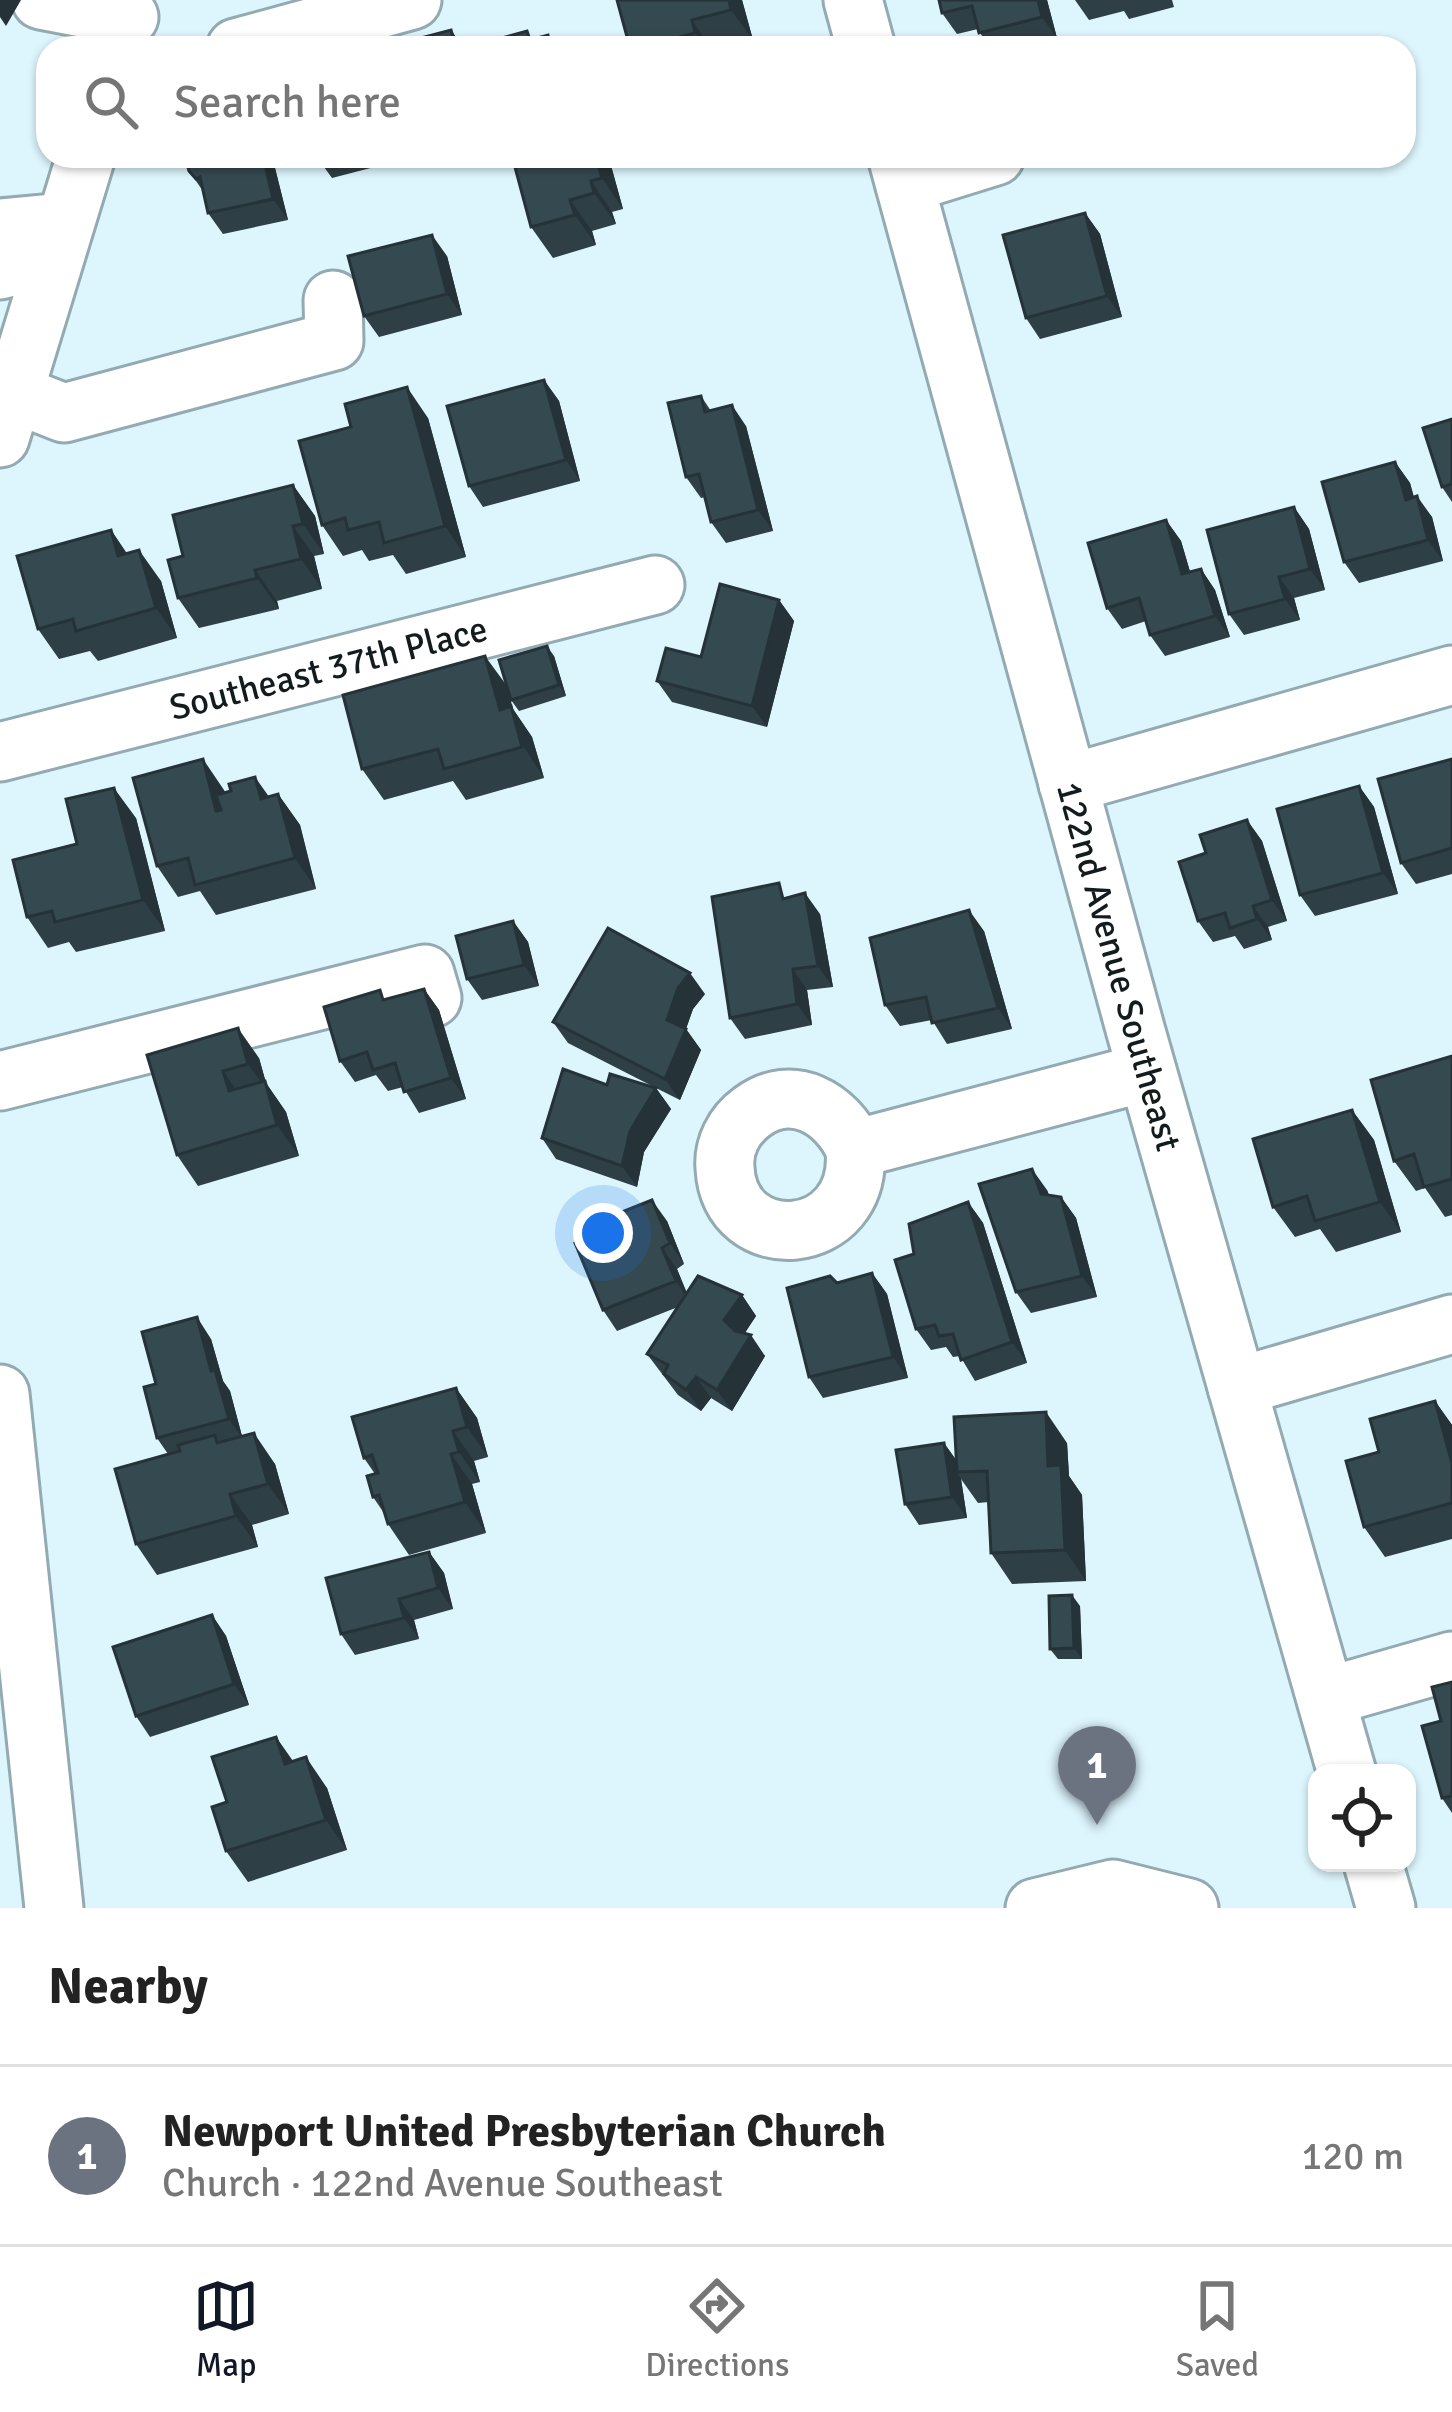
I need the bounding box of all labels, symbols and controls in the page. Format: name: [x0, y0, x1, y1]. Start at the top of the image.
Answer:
search box: [36, 36, 1416, 168]
icon: search: [78, 69, 144, 135]
text: Search here: [174, 75, 401, 130]
street label: Southeast 37th Place: [165, 606, 492, 730]
street label: 122nd Avenue Southeast: [1046, 777, 1191, 1156]
your location: [573, 1203, 633, 1263]
pin: 1: [1058, 1726, 1136, 1825]
map controls: [1308, 1764, 1416, 1872]
button: locate: [1308, 1764, 1416, 1872]
text: Nearby: [48, 1955, 208, 2018]
text: Newport United Presbyterian Church: [162, 2104, 886, 2159]
text: 1: [76, 2132, 98, 2180]
text: 120 m: [1301, 2132, 1404, 2180]
text: Church · 122nd Avenue Southeast: [162, 2159, 723, 2207]
tab: Map: [193, 2273, 259, 2386]
tab: Directions: [645, 2273, 790, 2386]
tab: Saved: [1176, 2273, 1259, 2386]

